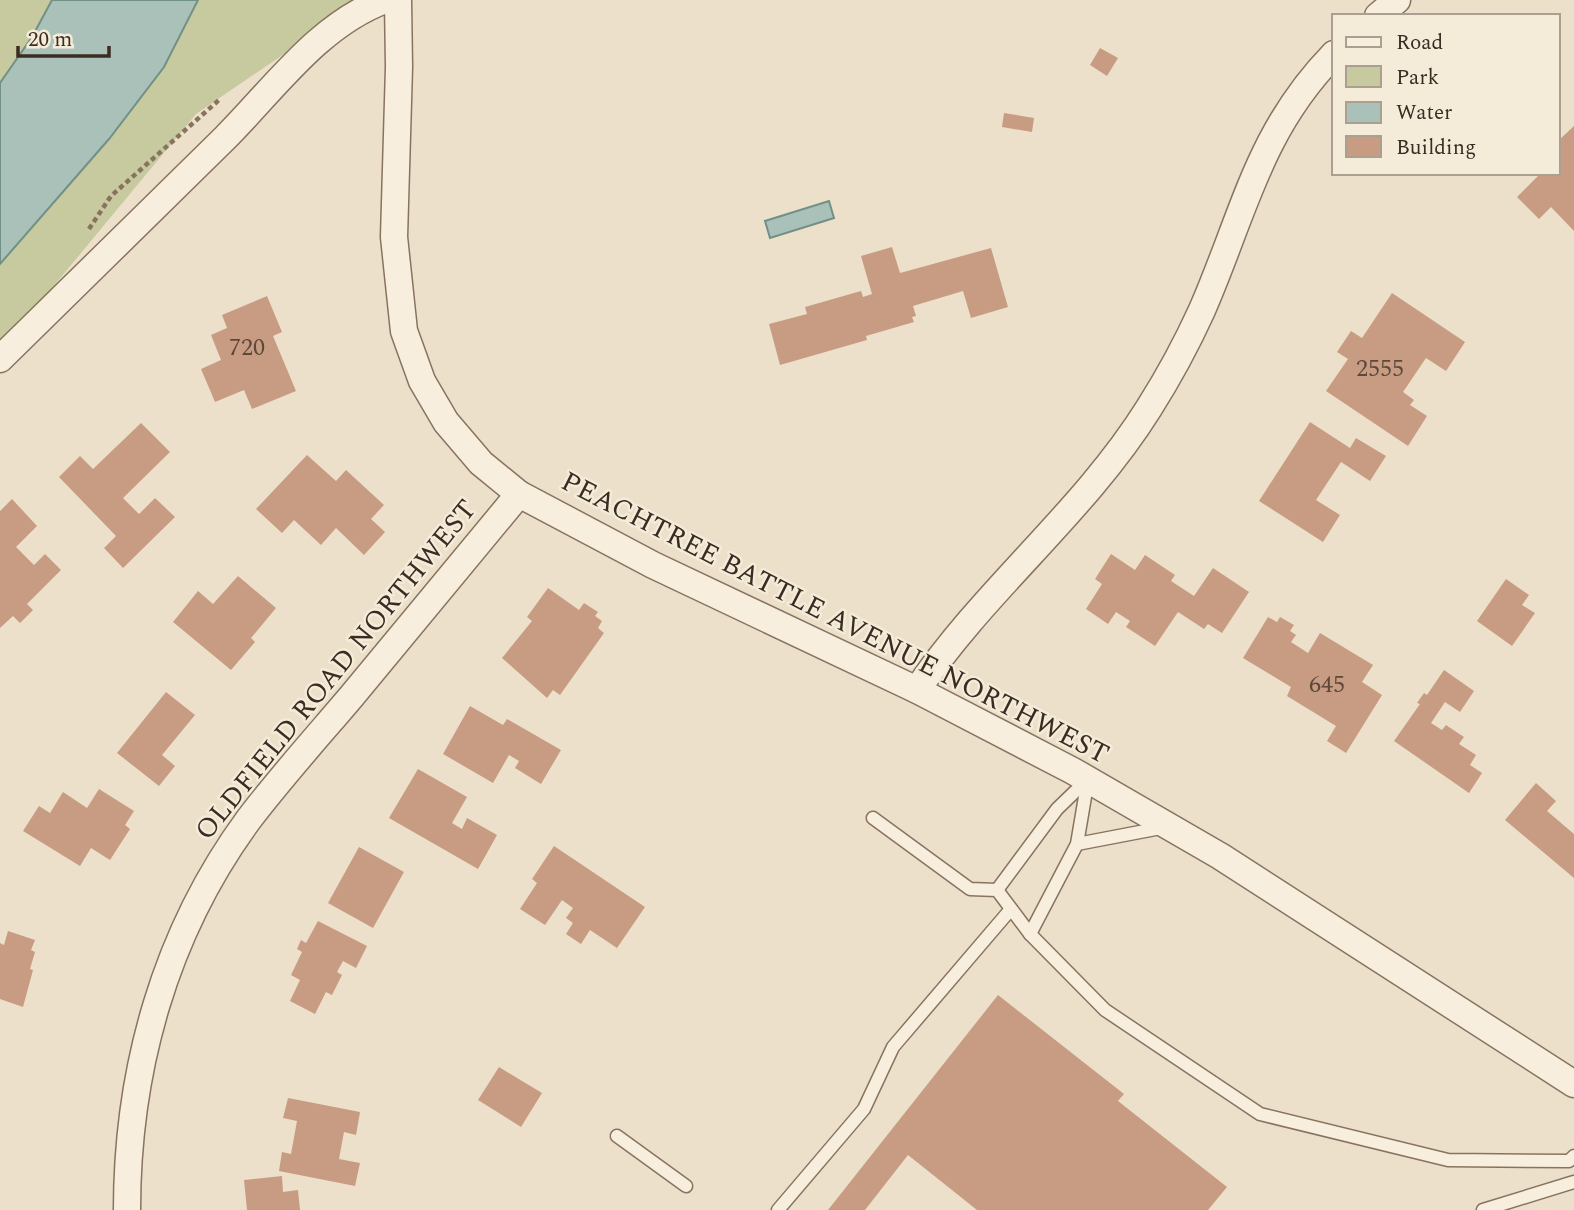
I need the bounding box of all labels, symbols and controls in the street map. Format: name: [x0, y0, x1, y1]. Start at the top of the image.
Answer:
scale bar: [18, 14, 108, 58]
legend: [1332, 14, 1560, 175]
text: 20 m: [28, 24, 72, 56]
text: Road: [1396, 27, 1443, 59]
text: Park: [1396, 62, 1440, 94]
text: Water: [1396, 97, 1452, 129]
text: Building: [1396, 132, 1476, 164]
house number: 720: [229, 330, 265, 366]
house number: 2555: [1356, 351, 1404, 387]
street label: PEACHTREE BATTLE AVENUE NORTHWEST: [553, 460, 1117, 776]
street label: OLDFIELD ROAD NORTHWEST: [184, 490, 488, 850]
house number: 645: [1309, 667, 1345, 703]

